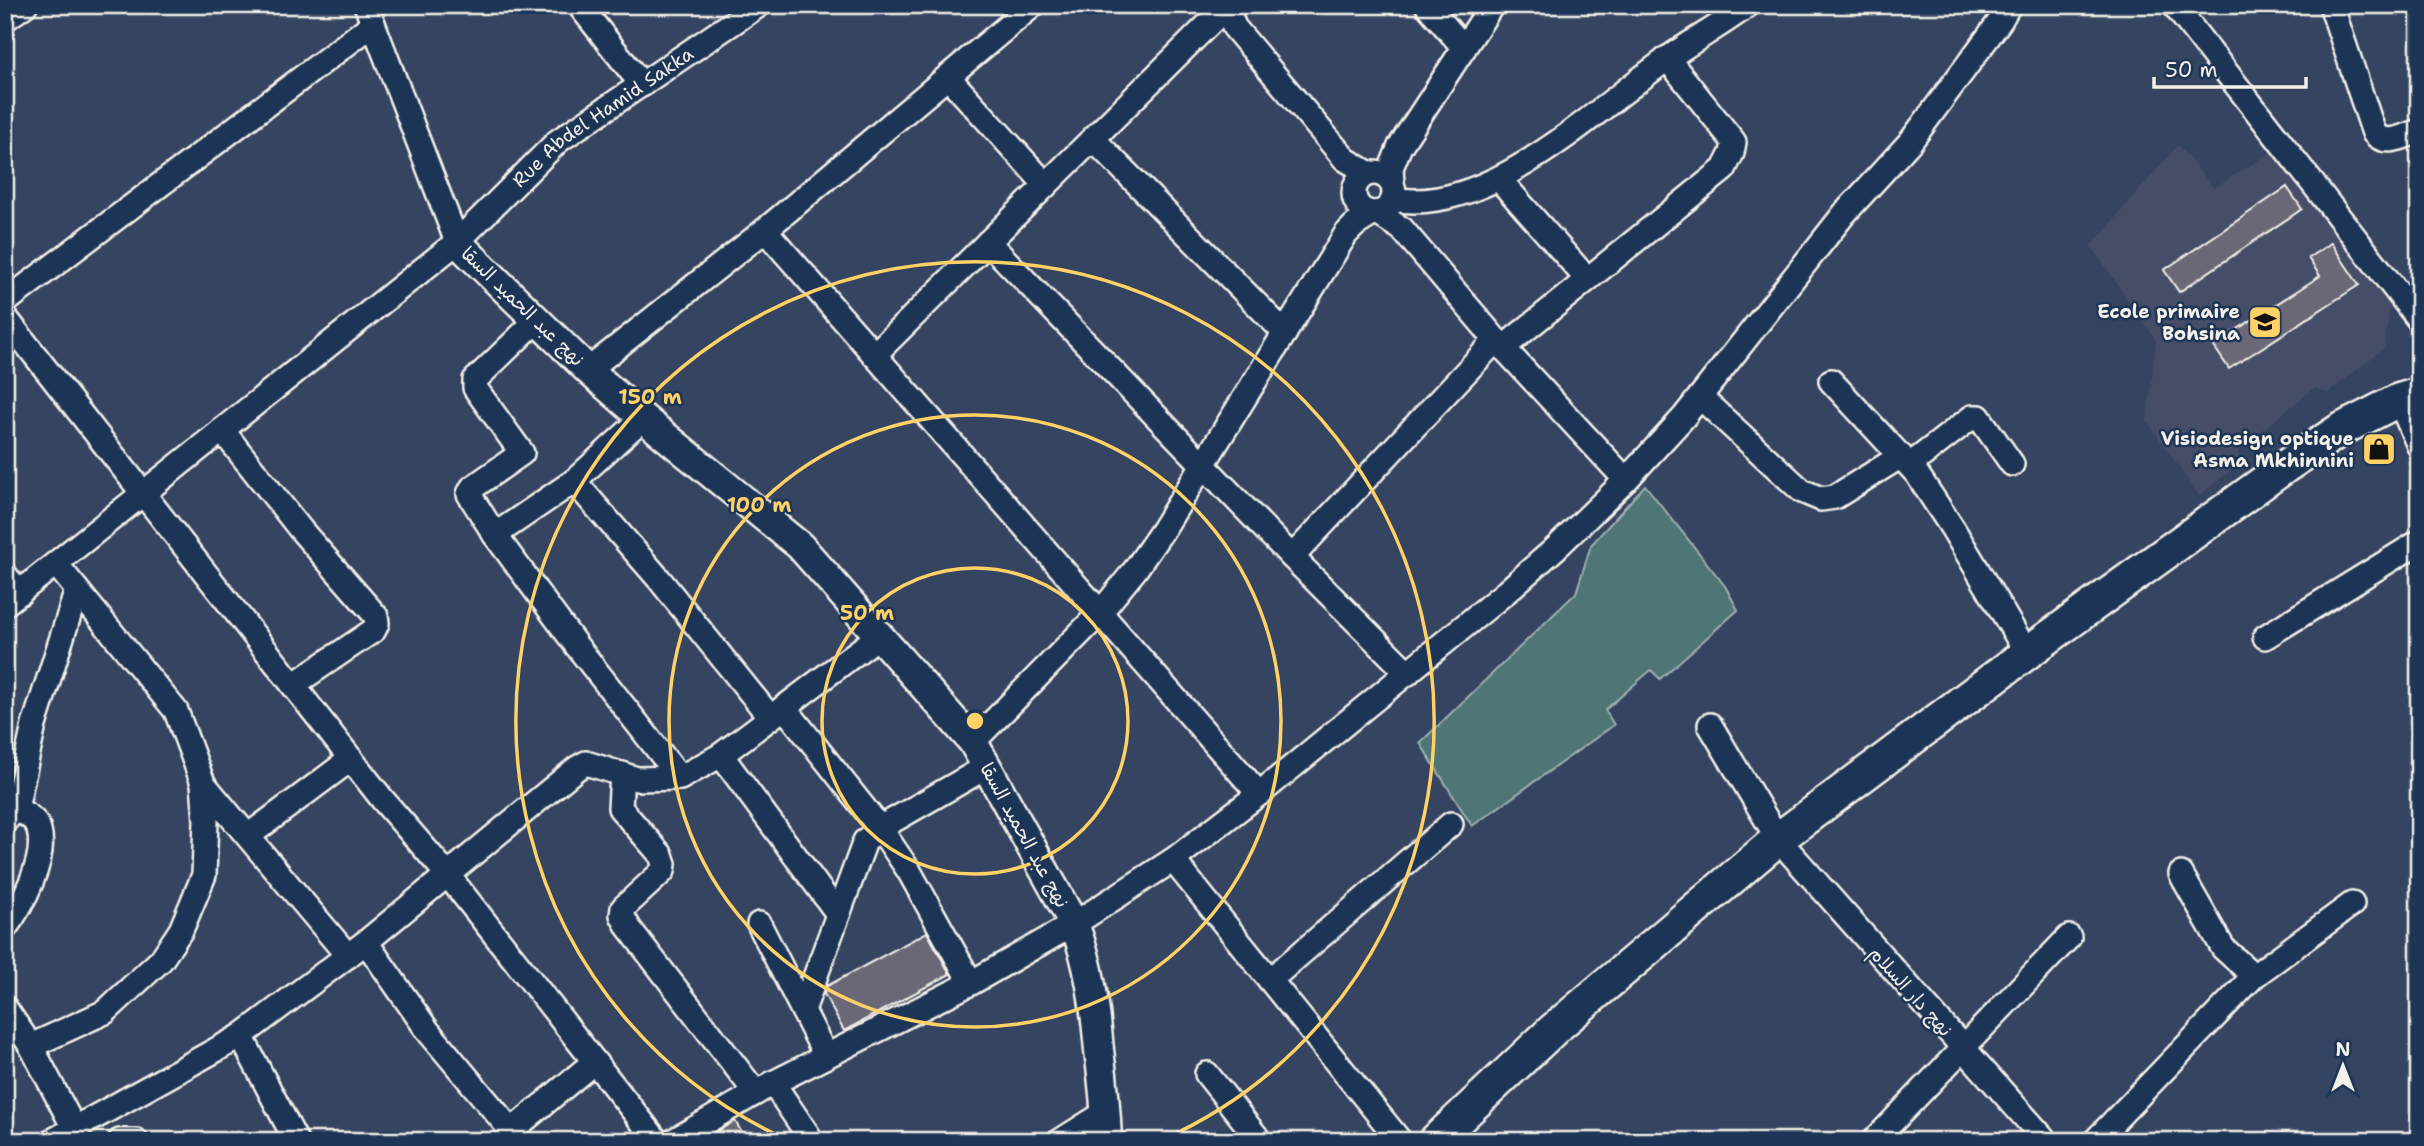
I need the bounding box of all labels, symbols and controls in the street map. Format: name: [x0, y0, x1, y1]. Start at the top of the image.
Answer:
street label: Rue Abdel Hamid Sakka: [507, 41, 698, 193]
scale bar: [2154, 46, 2307, 90]
text: 50 m: [2165, 56, 2218, 84]
street label: نهج عبد الحميد السقا: [456, 241, 590, 372]
place label: Ecole primaire Bohsina: [2097, 299, 2240, 346]
school or university icon: Ecole primaire Bohsina: [2246, 303, 2284, 341]
text: 150 m: [618, 383, 682, 411]
place label: Visiodesign optique Asma Mkhinnini: [2161, 426, 2354, 473]
shop icon: Visiodesign optique Asma Mkhinnini: [2360, 430, 2398, 468]
text: 100 m: [727, 491, 791, 519]
text: 50 m: [840, 599, 894, 627]
centre of rings: [963, 709, 987, 733]
street label: نهج عبد الحميد السقا: [974, 758, 1075, 912]
street label: نهج دار السلام: [1862, 941, 1958, 1043]
north arrow: [2308, 1030, 2378, 1100]
text: N: [2335, 1037, 2351, 1062]

